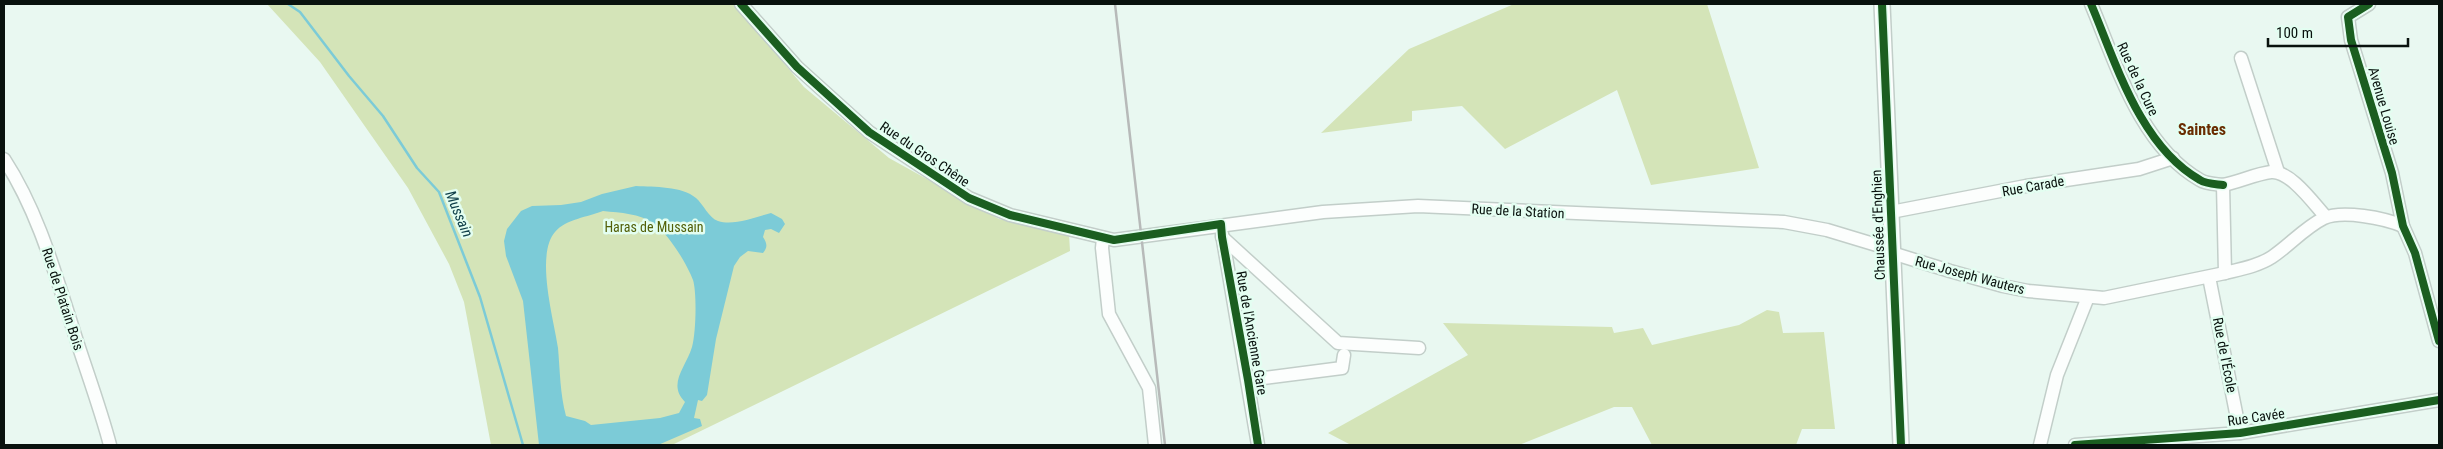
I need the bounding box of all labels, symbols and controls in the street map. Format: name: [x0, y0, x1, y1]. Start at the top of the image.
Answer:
scale bar: [2268, 15, 2408, 47]
text: 100 m: [2276, 24, 2313, 42]
street label: Rue de la Cure: [2114, 40, 2162, 119]
street label: Avenue Louise: [2365, 65, 2403, 147]
street label: Rue du Gros Chêne: [877, 118, 973, 190]
district label: Saintes: [2178, 120, 2226, 139]
street label: Chaussée d'Enghien: [1868, 169, 1888, 281]
street label: Rue Carade: [2001, 173, 2066, 199]
water label: Mussain: [441, 188, 477, 240]
street label: Rue de la Station: [1471, 201, 1565, 221]
park label: Haras de Mussain: [604, 219, 704, 235]
street label: Rue de Platain Bois: [39, 246, 87, 352]
street label: Rue Joseph Wauters: [1913, 253, 2027, 297]
street label: Rue de l'Ancienne Gare: [1233, 270, 1271, 397]
street label: Rue de l'École: [2210, 316, 2241, 394]
street label: Rue Cavée: [2226, 405, 2286, 429]

